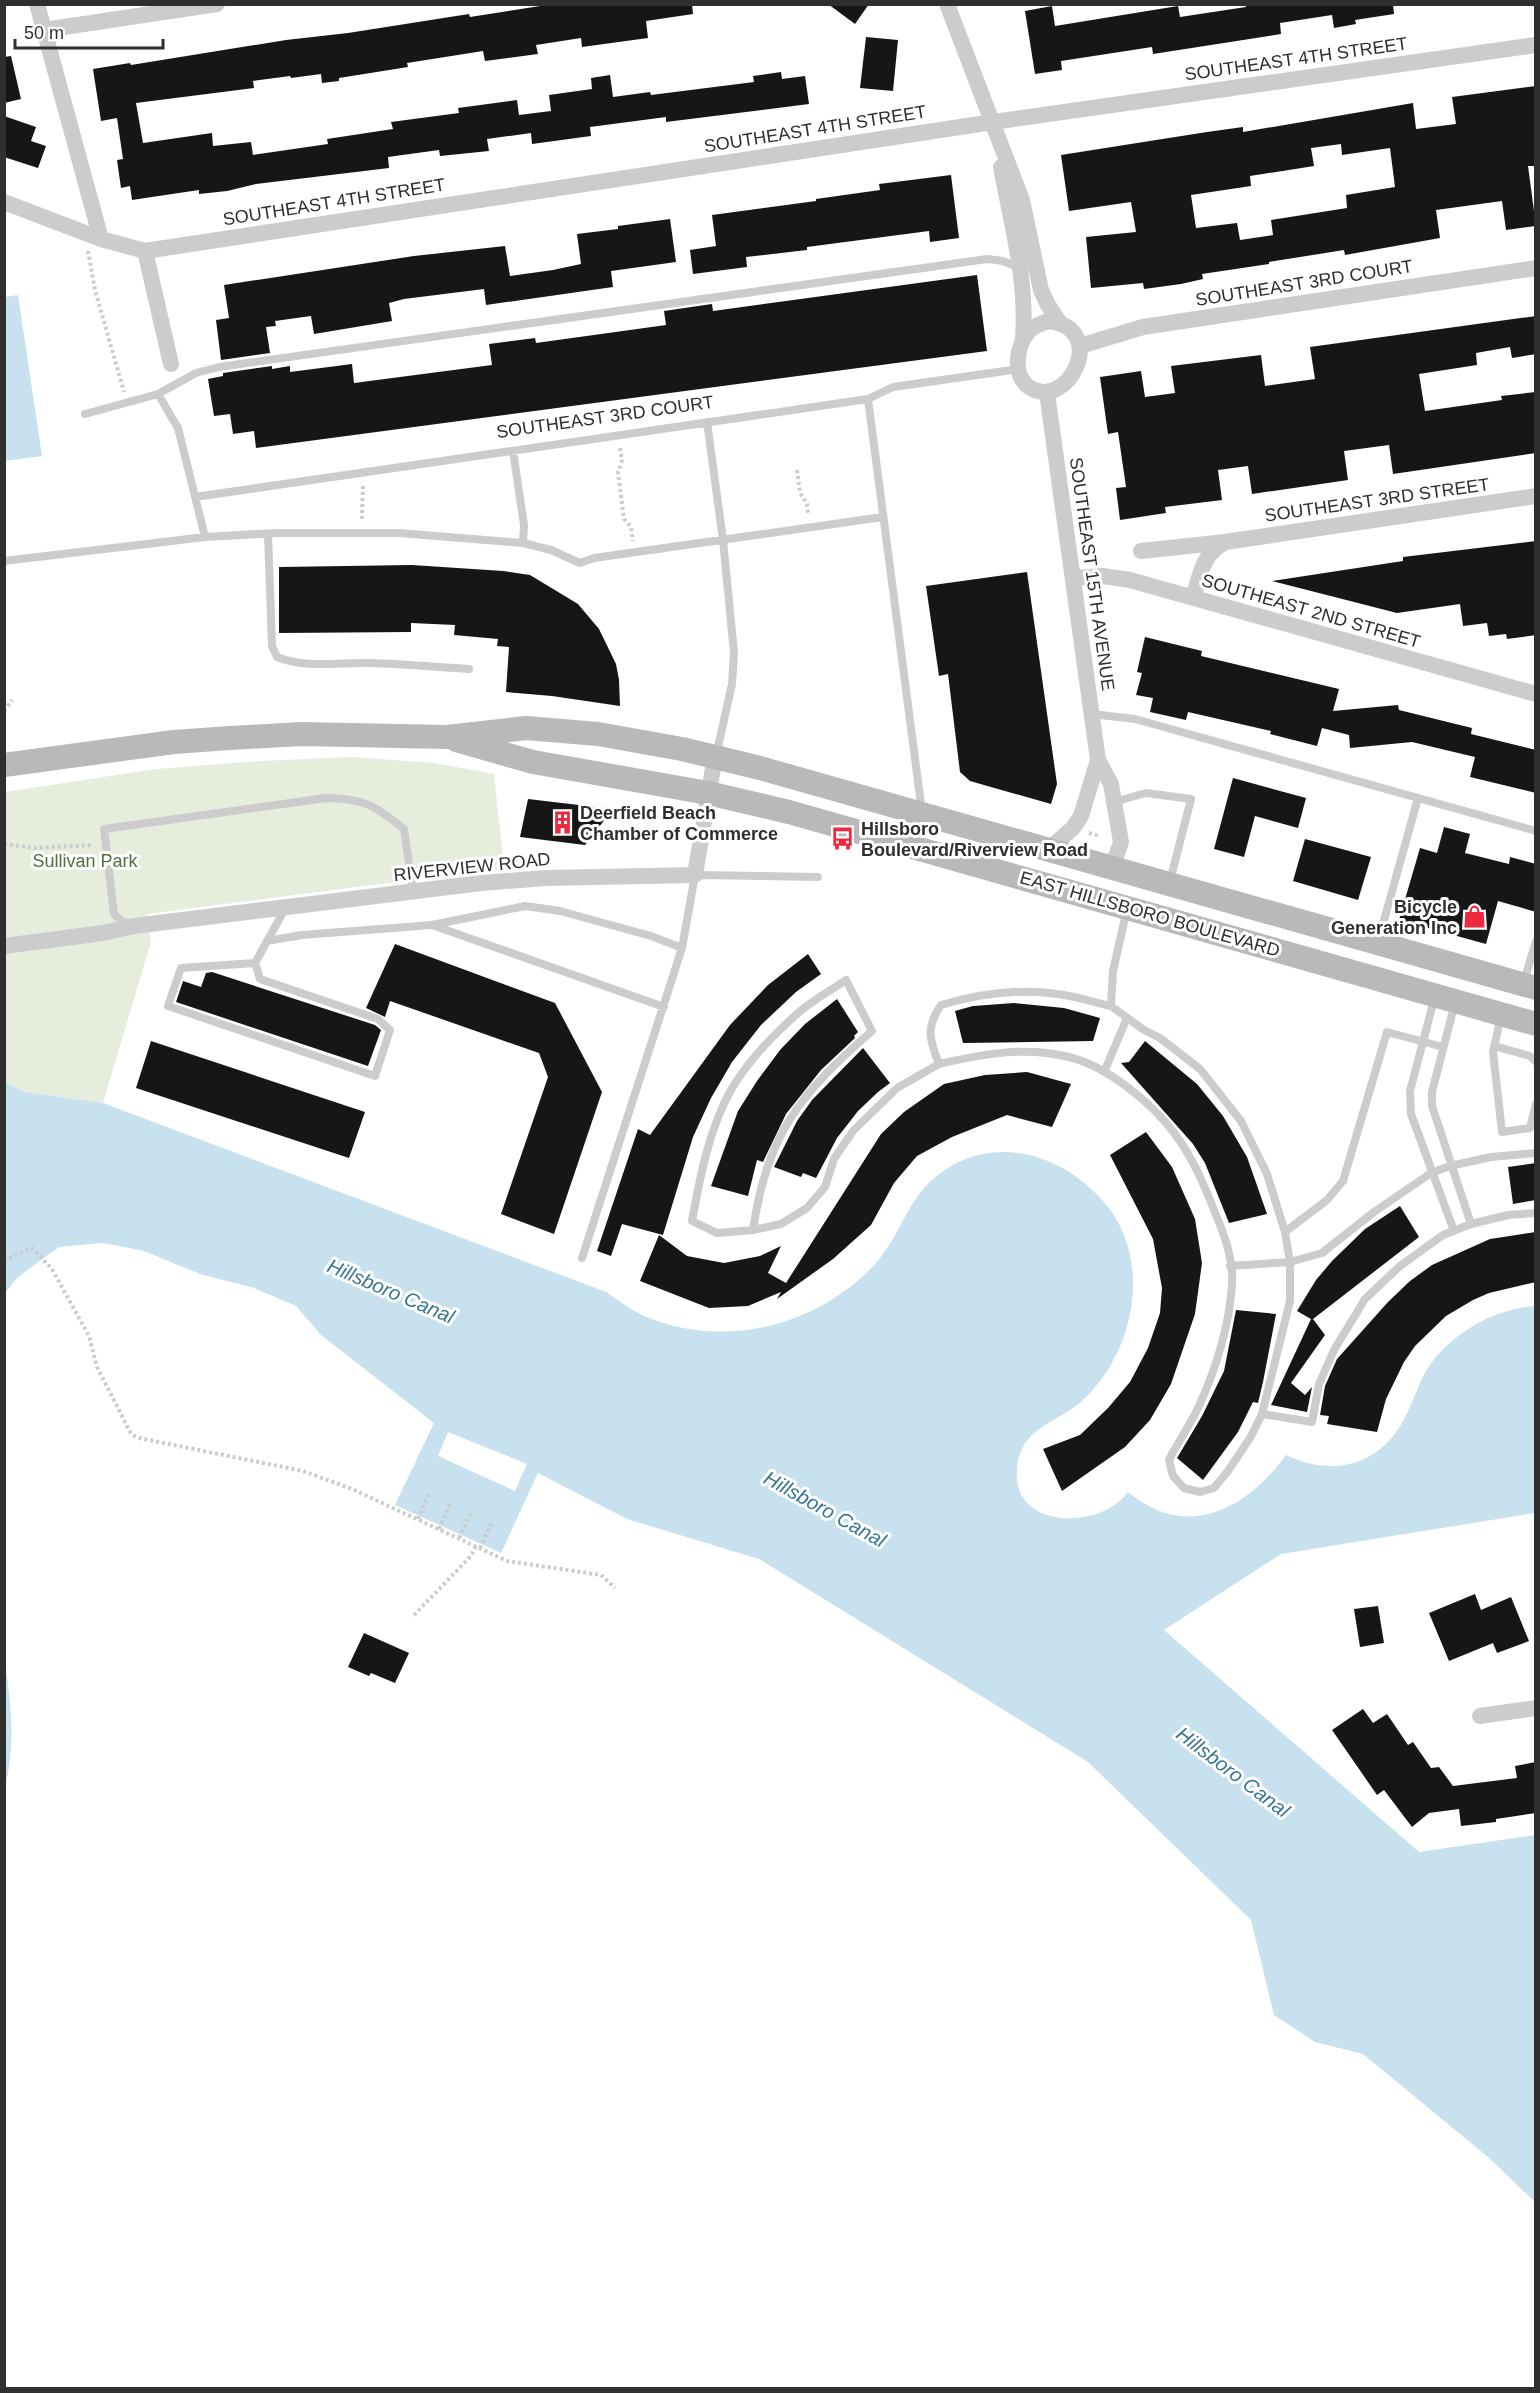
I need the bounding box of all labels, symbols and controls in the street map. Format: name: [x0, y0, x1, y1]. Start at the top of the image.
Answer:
scale bar: [15, 12, 164, 50]
text: 50 m: [24, 23, 64, 43]
street label: SOUTHEAST 4TH STREET: [1183, 33, 1409, 85]
street label: SOUTHEAST 4TH STREET: [702, 102, 928, 156]
street label: SOUTHEAST 4TH STREET: [221, 175, 447, 229]
street label: SOUTHEAST 3RD COURT: [1194, 256, 1414, 310]
street label: SOUTHEAST 3RD COURT: [495, 392, 715, 442]
street label: SOUTHEAST 15TH AVENUE: [1066, 456, 1118, 692]
street label: SOUTHEAST 3RD STREET: [1263, 474, 1491, 526]
street label: SOUTHEAST 2ND STREET: [1199, 570, 1423, 652]
place label: Deerfield Beach Chamber of Commerce: [580, 803, 778, 844]
building icon: Deerfield Beach Chamber of Commerce: [549, 810, 575, 836]
place label: Hillsboro Boulevard/Riverview Road: [861, 819, 1088, 860]
bus stop icon: Hillsboro Boulevard/Riverview Road: [830, 826, 856, 852]
street label: RIVERVIEW ROAD: [393, 849, 551, 885]
park label: Sullivan Park: [32, 851, 139, 871]
street label: EAST HILLSBORO BOULEVARD: [1018, 867, 1282, 961]
place label: Bicycle Generation Inc: [1331, 897, 1457, 938]
shop icon: Bicycle Generation Inc: [1462, 904, 1488, 930]
water label: Hillsboro Canal: [324, 1254, 458, 1328]
water label: Hillsboro Canal: [760, 1467, 890, 1552]
water label: Hillsboro Canal: [1172, 1722, 1294, 1822]

